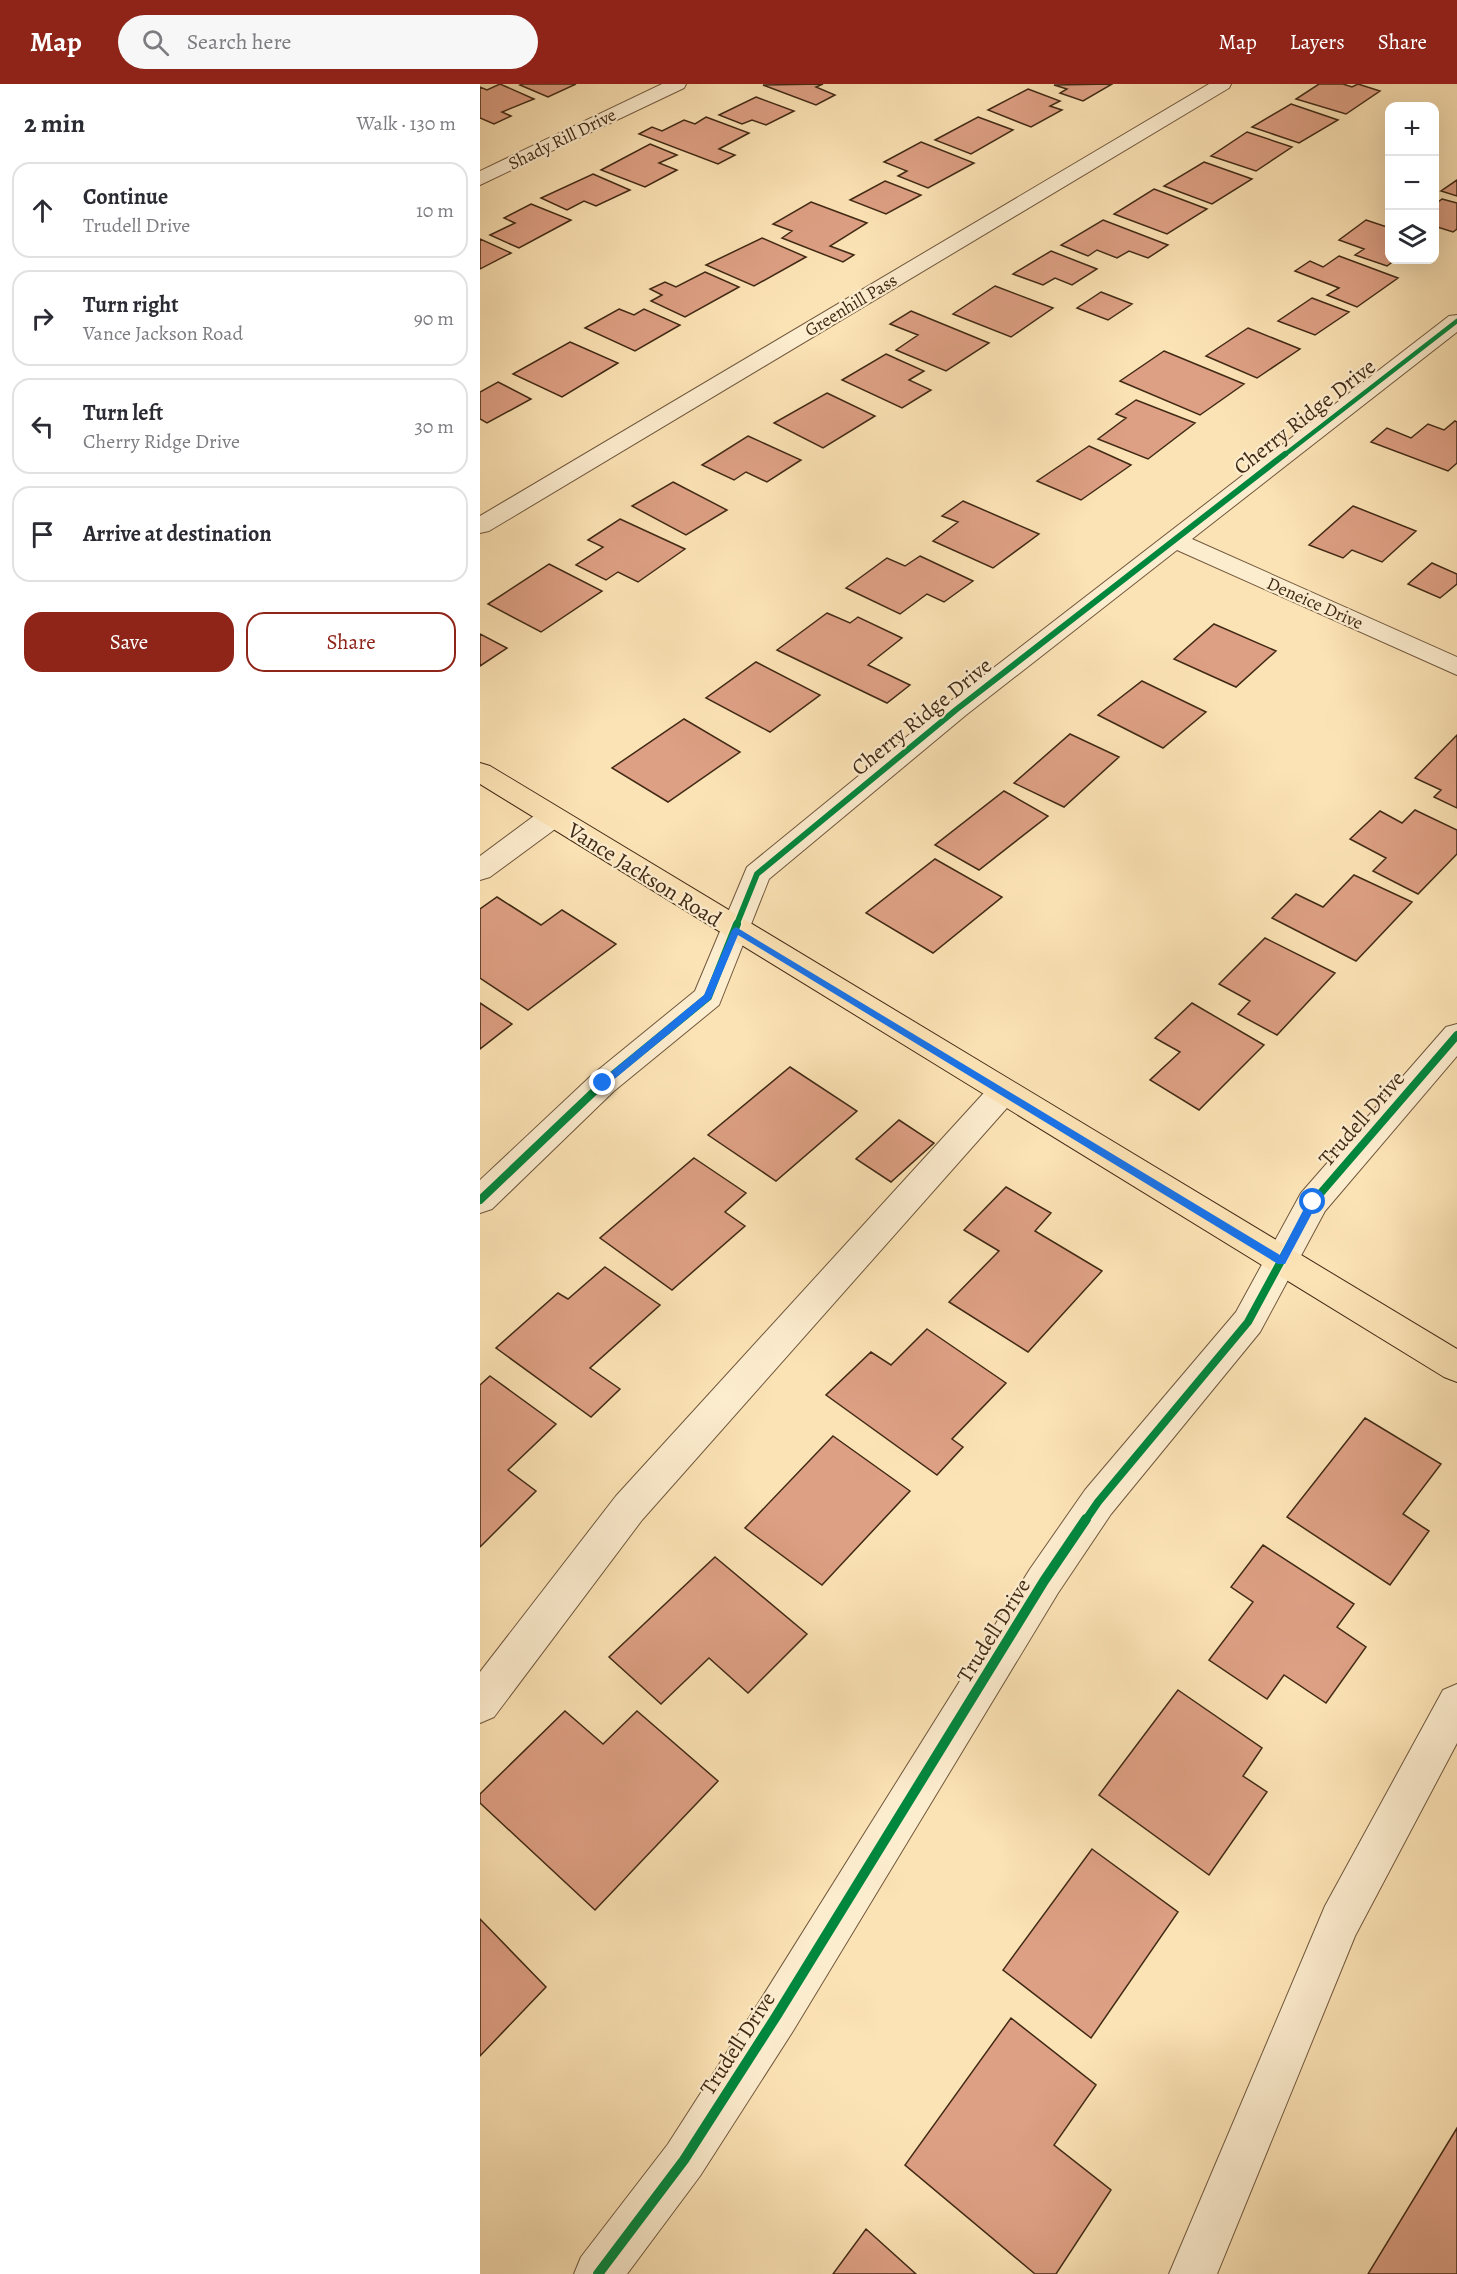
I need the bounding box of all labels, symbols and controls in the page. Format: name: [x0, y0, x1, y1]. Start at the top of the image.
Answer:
search box: [118, 15, 538, 69]
text: Map: [30, 23, 82, 61]
icon: search: [139, 26, 172, 59]
text: Search here: [187, 27, 291, 57]
text: Map: [1218, 28, 1257, 56]
text: Layers: [1290, 28, 1345, 56]
text: Share: [1378, 28, 1427, 56]
map controls: [1385, 102, 1439, 264]
button: +: [1385, 102, 1439, 156]
street label: Shady Rill Drive: [504, 103, 620, 175]
text: 2 min: [24, 106, 85, 141]
text: Walk · 130 m: [357, 110, 456, 137]
button: −: [1385, 156, 1439, 210]
text: Continue: [83, 182, 168, 212]
icon: ahead: [26, 194, 59, 227]
text: 10 m: [416, 197, 454, 224]
button: layers: [1385, 210, 1439, 264]
text: Trudell Drive: [83, 212, 190, 239]
street label: Greenhill Pass: [800, 268, 902, 342]
text: Turn right: [83, 290, 179, 320]
icon: right: [26, 302, 59, 335]
text: 90 m: [414, 305, 454, 332]
text: Vance Jackson Road: [83, 320, 243, 347]
street label: Cherry Ridge Drive: [1227, 352, 1382, 482]
text: Turn left: [83, 398, 163, 428]
icon: left: [26, 410, 59, 443]
text: 30 m: [414, 413, 454, 440]
text: Cherry Ridge Drive: [83, 428, 240, 455]
icon: arrive: [26, 518, 59, 551]
text: Arrive at destination: [83, 519, 272, 549]
street label: Deneice Drive: [1263, 571, 1367, 635]
button: Save: [24, 612, 234, 672]
button: Share: [246, 612, 456, 672]
street label: Cherry Ridge Drive: [845, 651, 998, 783]
street label: Vance Jackson Road: [561, 815, 727, 934]
street label: Trudell Drive: [1312, 1064, 1412, 1173]
route end: [589, 1069, 615, 1095]
route start: [1299, 1188, 1325, 1214]
street label: Trudell Drive: [950, 1573, 1038, 1688]
street label: Trudell Drive: [693, 1986, 783, 2101]

